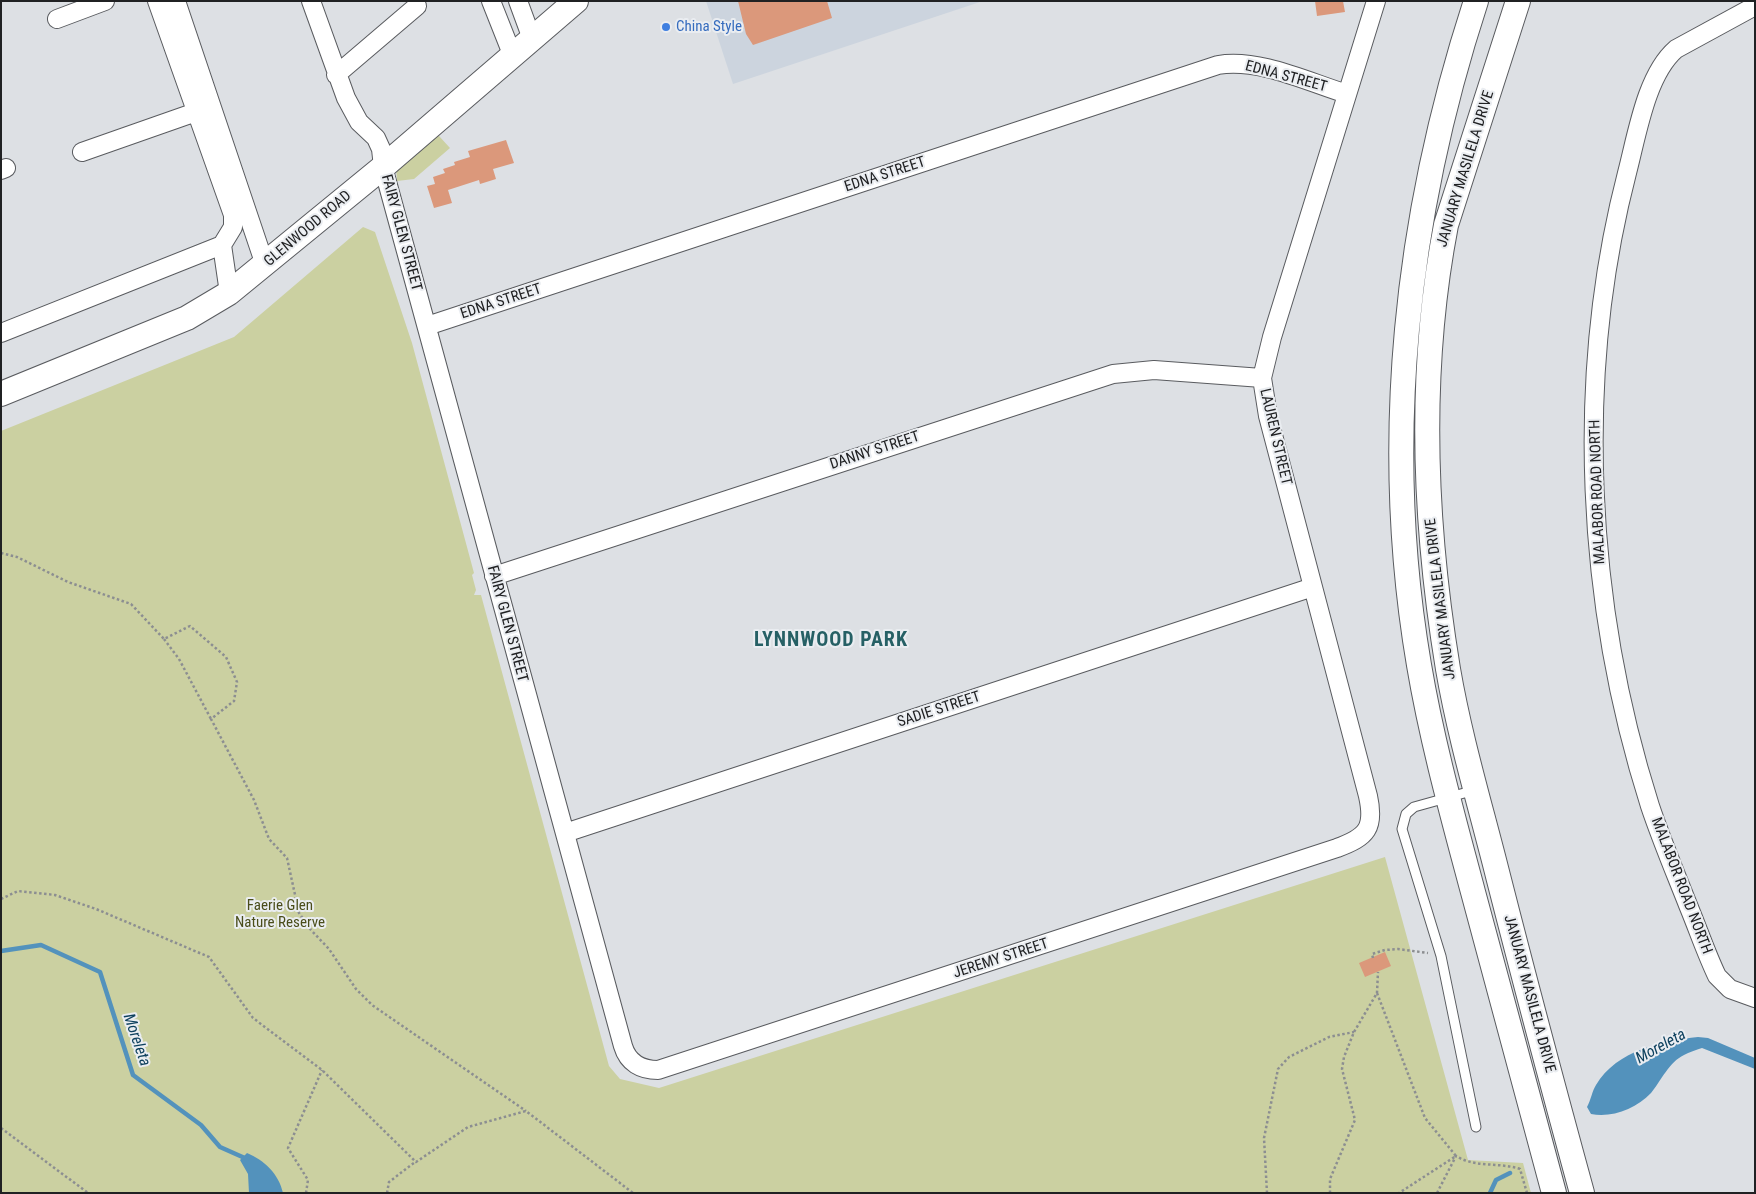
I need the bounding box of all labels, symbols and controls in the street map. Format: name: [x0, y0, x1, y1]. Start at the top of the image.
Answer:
place label: China Style: [676, 18, 742, 36]
marker: China Style: [660, 21, 672, 33]
street label: EDNA STREET: [1243, 57, 1329, 97]
street label: JANUARY MASILELA DRIVE: [1434, 89, 1498, 249]
street label: EDNA STREET: [842, 153, 928, 197]
street label: FAIRY GLEN STREET: [377, 173, 425, 293]
street label: GLENWOOD ROAD: [261, 187, 355, 271]
street label: EDNA STREET: [458, 280, 544, 324]
street label: LAUREN STREET: [1255, 387, 1295, 487]
street label: MALABOR ROAD NORTH: [1586, 419, 1610, 565]
street label: DANNY STREET: [828, 428, 922, 474]
street label: JANUARY MASILELA DRIVE: [1422, 517, 1460, 681]
street label: FAIRY GLEN STREET: [483, 564, 531, 684]
district label: LYNNWOOD PARK: [752, 629, 910, 653]
street label: SADIE STREET: [895, 688, 983, 732]
street label: MALABOR ROAD NORTH: [1647, 815, 1715, 957]
park label: Faerie Glen Nature Reserve: [235, 897, 325, 932]
street label: JANUARY MASILELA DRIVE: [1499, 913, 1559, 1075]
street label: JEREMY STREET: [951, 935, 1051, 983]
water label: Moreleta: [118, 1011, 154, 1069]
water label: Moreleta: [1633, 1025, 1689, 1069]

